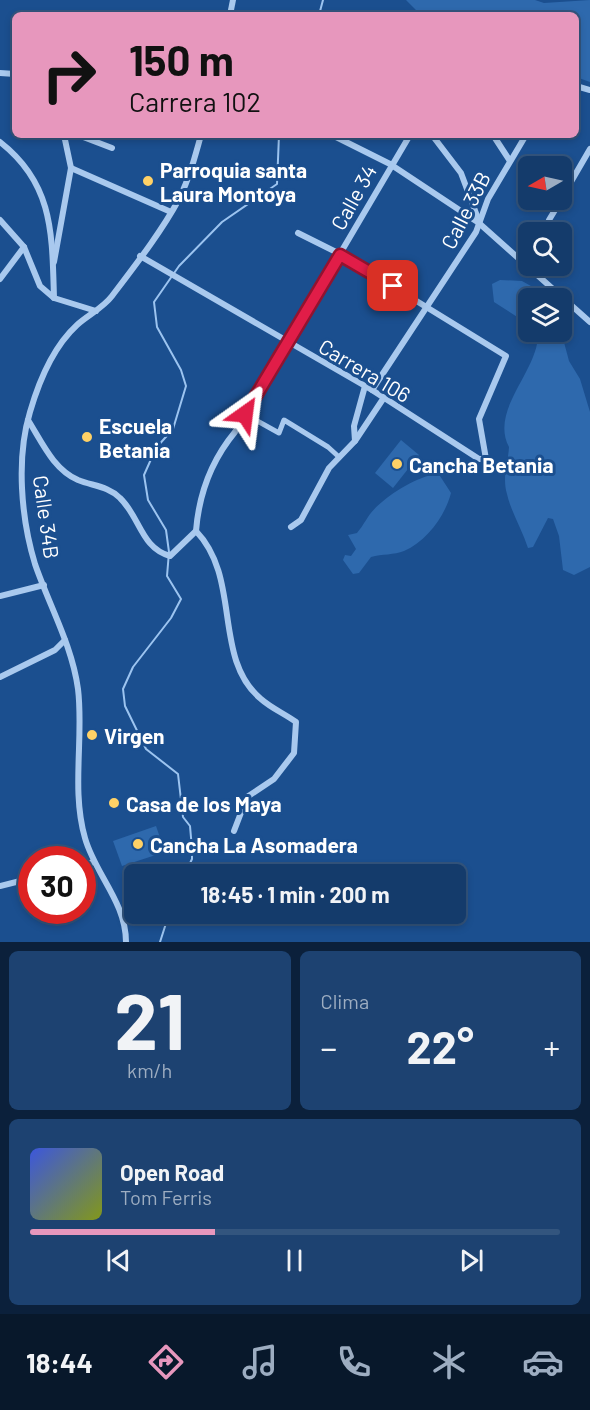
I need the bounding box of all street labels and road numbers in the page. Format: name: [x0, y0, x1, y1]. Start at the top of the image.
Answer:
street label: Calle 34: [325, 160, 381, 234]
street label: Calle 33B: [435, 167, 495, 253]
street label: Carrera 106: [315, 333, 415, 407]
street label: Calle 34B: [29, 474, 65, 560]

